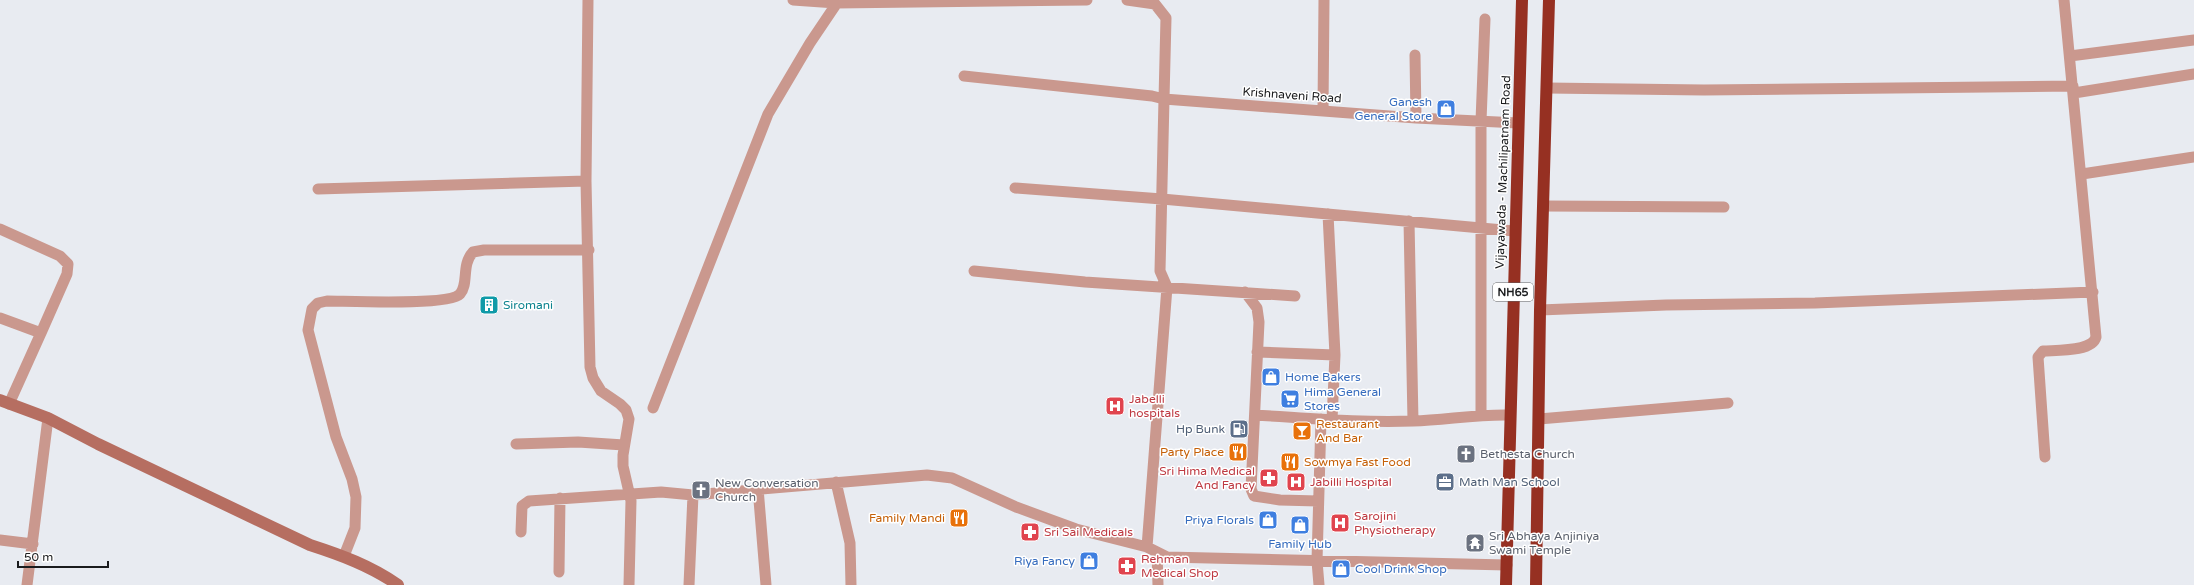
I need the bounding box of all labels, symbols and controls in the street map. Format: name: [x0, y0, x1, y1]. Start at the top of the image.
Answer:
street label: Vijayawada - Machilipatnam Road: [1493, 75, 1513, 269]
street label: Krishnaveni Road: [1242, 85, 1342, 105]
place label: Ganesh General Store: [1354, 95, 1432, 123]
shop icon: Ganesh General Store: [1435, 98, 1457, 120]
road number: NH65: [1493, 283, 1533, 301]
building icon: Siromani: [478, 294, 500, 316]
place label: Siromani: [503, 298, 553, 312]
shop icon: Home Bakers: [1260, 366, 1282, 388]
place label: Home Bakers: [1285, 370, 1361, 384]
place label: Hima General Stores: [1304, 385, 1381, 413]
supermarket icon: Hima General Stores: [1279, 388, 1301, 410]
place label: Jabelli hospitals: [1129, 392, 1180, 420]
hospital icon: Jabelli hospitals: [1104, 395, 1126, 417]
place label: Restaurant And Bar: [1316, 417, 1379, 445]
fuel station icon: Hp Bunk: [1228, 418, 1250, 440]
bar icon: Restaurant And Bar: [1291, 420, 1313, 442]
place label: Hp Bunk: [1176, 422, 1225, 436]
restaurant icon: Party Place: [1227, 441, 1249, 463]
church icon: Bethesta Church: [1455, 443, 1477, 465]
place label: Party Place: [1160, 445, 1224, 459]
place label: Bethesta Church: [1480, 447, 1575, 461]
restaurant icon: Sowmya Fast Food: [1279, 451, 1301, 473]
place label: Sowmya Fast Food: [1304, 455, 1411, 469]
place label: Sri Hima Medical And Fancy: [1159, 464, 1256, 492]
pharmacy icon: Sri Hima Medical And Fancy: [1258, 467, 1280, 489]
hospital icon: Jabilli Hospital: [1285, 471, 1307, 493]
office icon: Math Man School: [1434, 471, 1456, 493]
place label: Jabilli Hospital: [1310, 475, 1392, 489]
place label: Math Man School: [1459, 475, 1560, 489]
place label: New Conversation Church: [715, 476, 819, 504]
church icon: New Conversation Church: [690, 479, 712, 501]
restaurant icon: Family Mandi: [948, 507, 970, 529]
shop icon: Priya Florals: [1257, 509, 1279, 531]
place label: Sarojini Physiotherapy: [1354, 509, 1436, 537]
place label: Family Mandi: [869, 511, 945, 525]
hospital icon: Sarojini Physiotherapy: [1329, 512, 1351, 534]
place label: Priya Florals: [1185, 513, 1254, 527]
shop icon: Family Hub: [1289, 514, 1311, 536]
pharmacy icon: Sri Sai Medicals: [1019, 521, 1041, 543]
place label: Sri Sai Medicals: [1044, 525, 1133, 539]
place label: Sri Abhaya Anjiniya Swami Temple: [1489, 529, 1599, 557]
temple icon: Sri Abhaya Anjiniya Swami Temple: [1464, 532, 1486, 554]
place label: Family Hub: [1268, 537, 1332, 551]
scale bar: [18, 543, 108, 569]
text: 50 m: [24, 550, 53, 564]
shop icon: Riya Fancy: [1078, 550, 1100, 572]
place label: Rehman Medical Shop: [1141, 552, 1219, 580]
place label: Riya Fancy: [1014, 554, 1076, 568]
pharmacy icon: Rehman Medical Shop: [1116, 555, 1138, 577]
shop icon: Cool Drink Shop: [1330, 558, 1352, 580]
place label: Cool Drink Shop: [1355, 562, 1447, 576]

